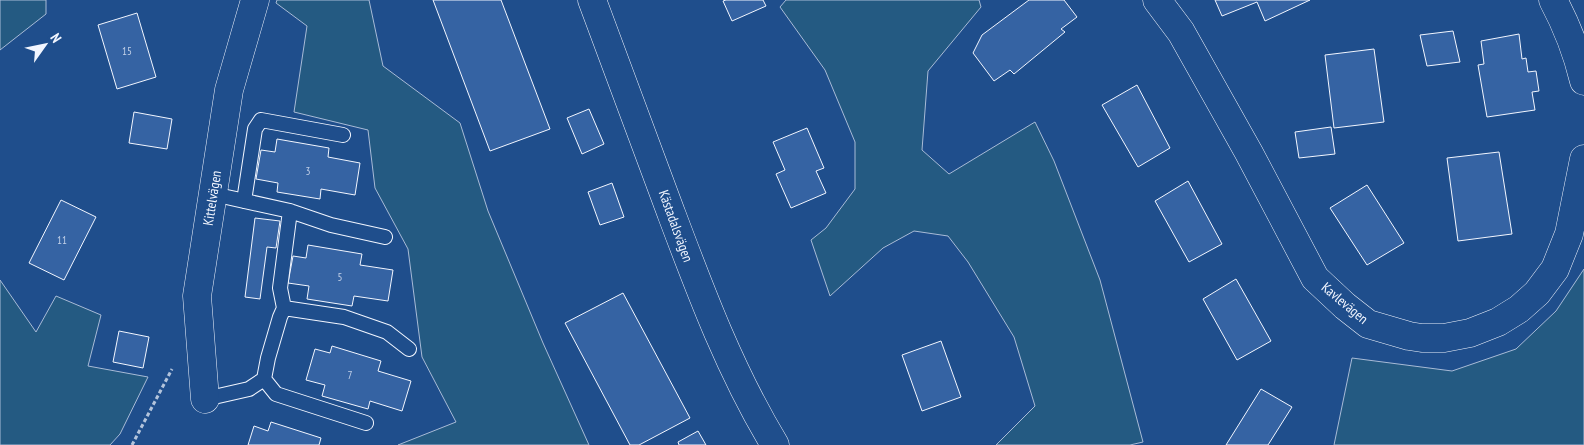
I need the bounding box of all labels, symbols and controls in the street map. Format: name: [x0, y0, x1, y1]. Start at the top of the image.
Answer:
north arrow: [20, 20, 70, 70]
text: N: [46, 30, 66, 46]
house number: 15: [122, 44, 132, 58]
house number: 3: [306, 164, 311, 178]
street label: Kittelvägen: [199, 169, 225, 227]
street label: Kästadalsvägen: [655, 188, 697, 264]
house number: 11: [57, 233, 67, 247]
house number: 5: [338, 270, 343, 284]
street label: Kavlevägen: [1318, 278, 1372, 328]
house number: 7: [348, 368, 353, 382]

